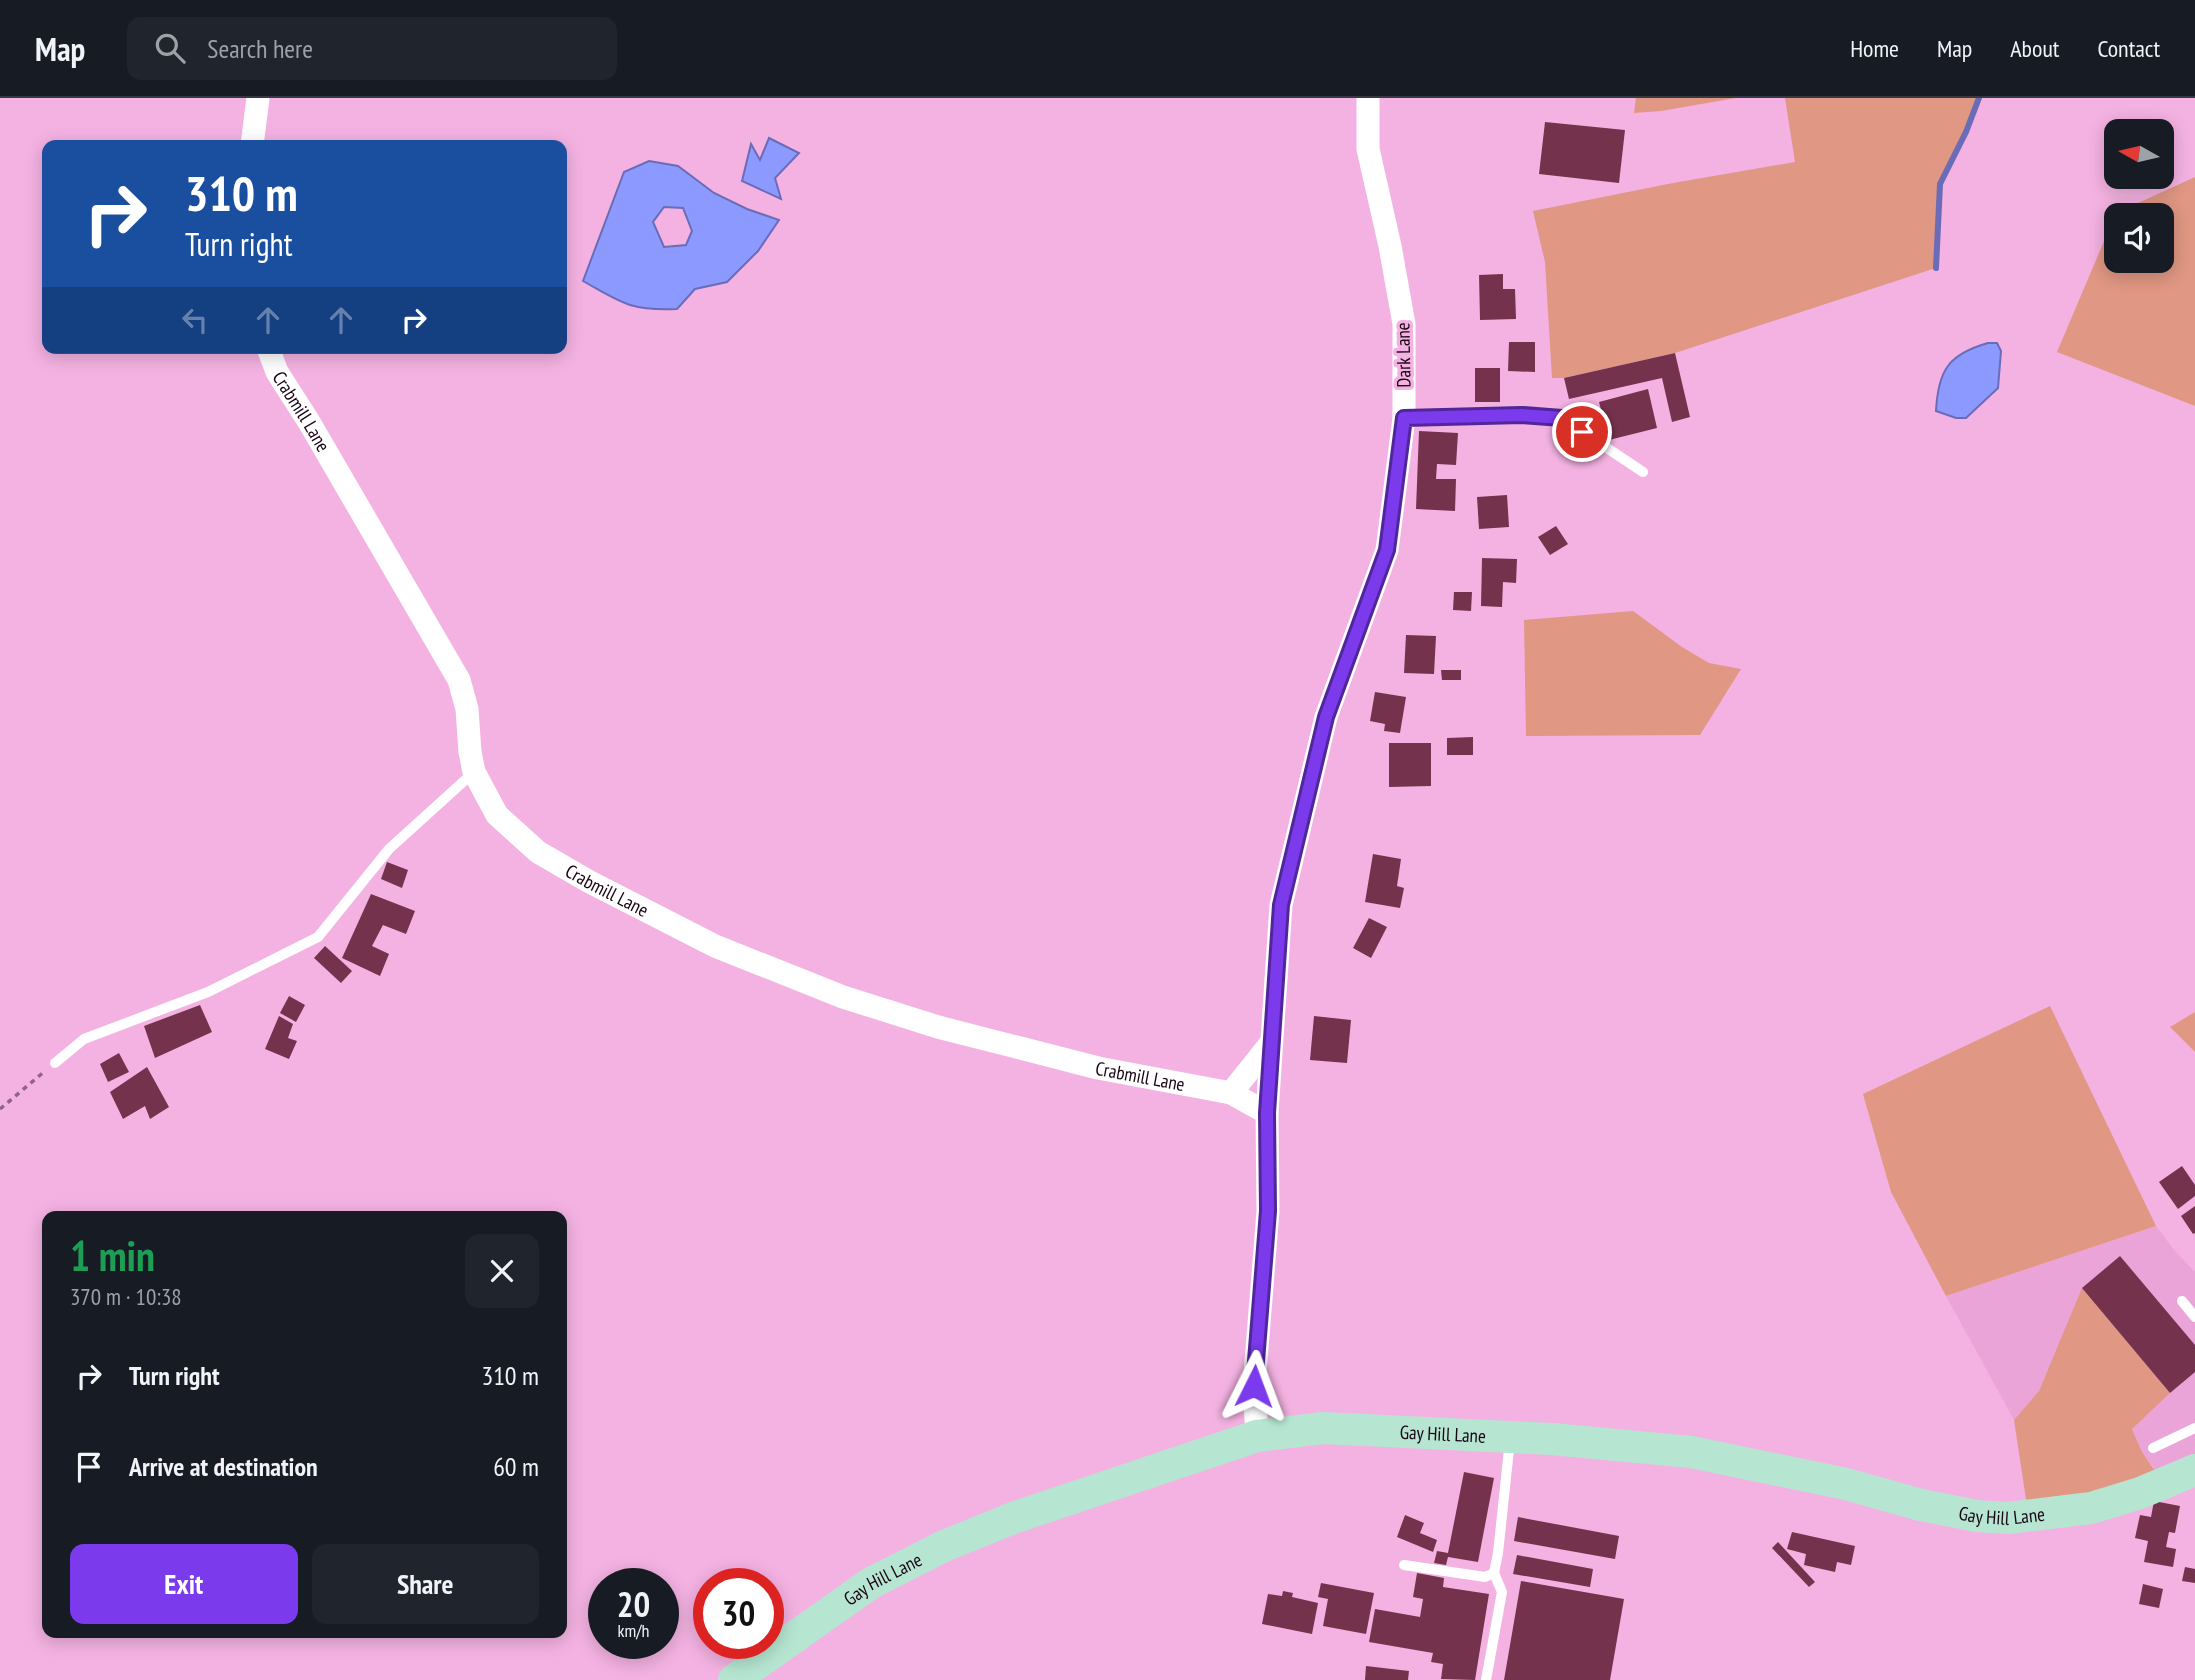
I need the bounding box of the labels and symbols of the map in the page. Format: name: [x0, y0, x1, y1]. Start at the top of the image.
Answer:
north arrow: [2104, 119, 2174, 189]
street label: Dark Lane: [1390, 322, 1416, 388]
street label: Crabmill Lane: [268, 367, 336, 456]
pin: [1552, 402, 1612, 462]
street label: Crabmill Lane: [561, 859, 653, 922]
street label: Crabmill Lane: [1094, 1056, 1187, 1096]
position arrow: [1217, 1349, 1291, 1423]
street label: Gay Hill Lane: [1399, 1420, 1487, 1448]
street label: Gay Hill Lane: [1957, 1501, 2046, 1530]
street label: Gay Hill Lane: [839, 1547, 926, 1611]
speed limit sign: 30: [693, 1568, 784, 1659]

